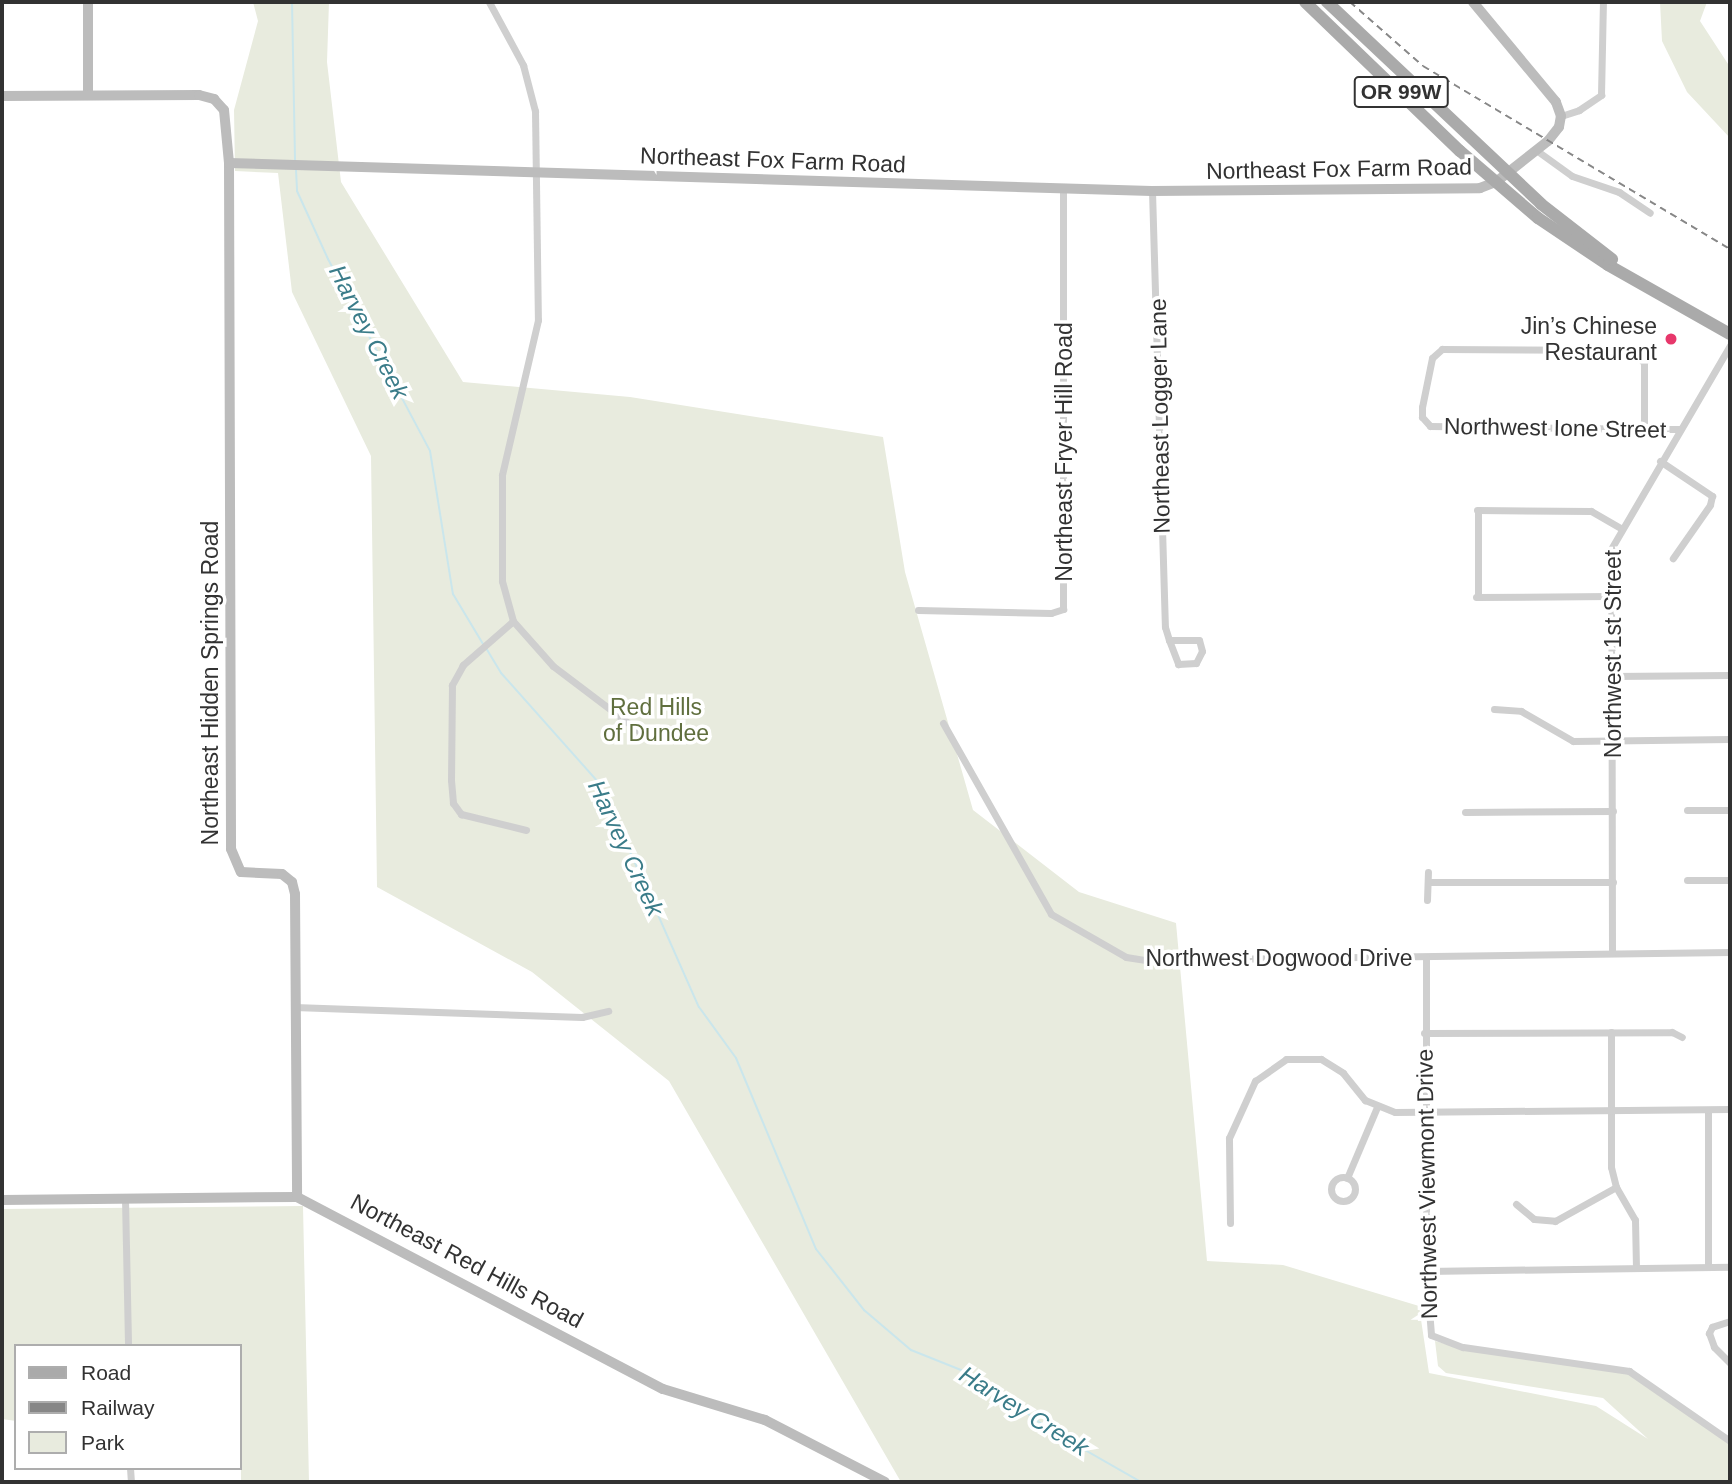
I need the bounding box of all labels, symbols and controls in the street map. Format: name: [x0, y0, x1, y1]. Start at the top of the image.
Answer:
road number: OR 99W: [1352, 74, 1450, 110]
street label: Northeast Fox Farm Road: [640, 142, 906, 178]
street label: Northeast Fox Farm Road: [1206, 153, 1472, 185]
water label: Harvey Creek: [323, 260, 415, 404]
street label: Northeast Logger Lane: [1144, 298, 1176, 534]
place label: Jin’s Chinese Restaurant: [1521, 312, 1657, 366]
street label: Northeast Fryer Hill Road: [1050, 322, 1078, 582]
marker: Jin’s Chinese Restaurant: [1663, 331, 1679, 347]
street label: Northwest Ione Street: [1444, 412, 1666, 444]
street label: Northeast Hidden Springs Road: [196, 521, 224, 845]
street label: Northwest 1st Street: [1599, 550, 1627, 758]
park label: Red Hills of Dundee: [603, 693, 709, 747]
water label: Harvey Creek: [582, 775, 670, 921]
street label: Northwest Dogwood Drive: [1145, 944, 1413, 972]
street label: Northwest Viewmont Drive: [1411, 1049, 1443, 1319]
street label: Northeast Red Hills Road: [346, 1188, 588, 1334]
legend: [14, 1344, 242, 1470]
water label: Harvey Creek: [954, 1360, 1094, 1462]
text: Road: [81, 1361, 131, 1384]
text: Railway: [81, 1396, 155, 1419]
text: Park: [81, 1431, 124, 1454]

